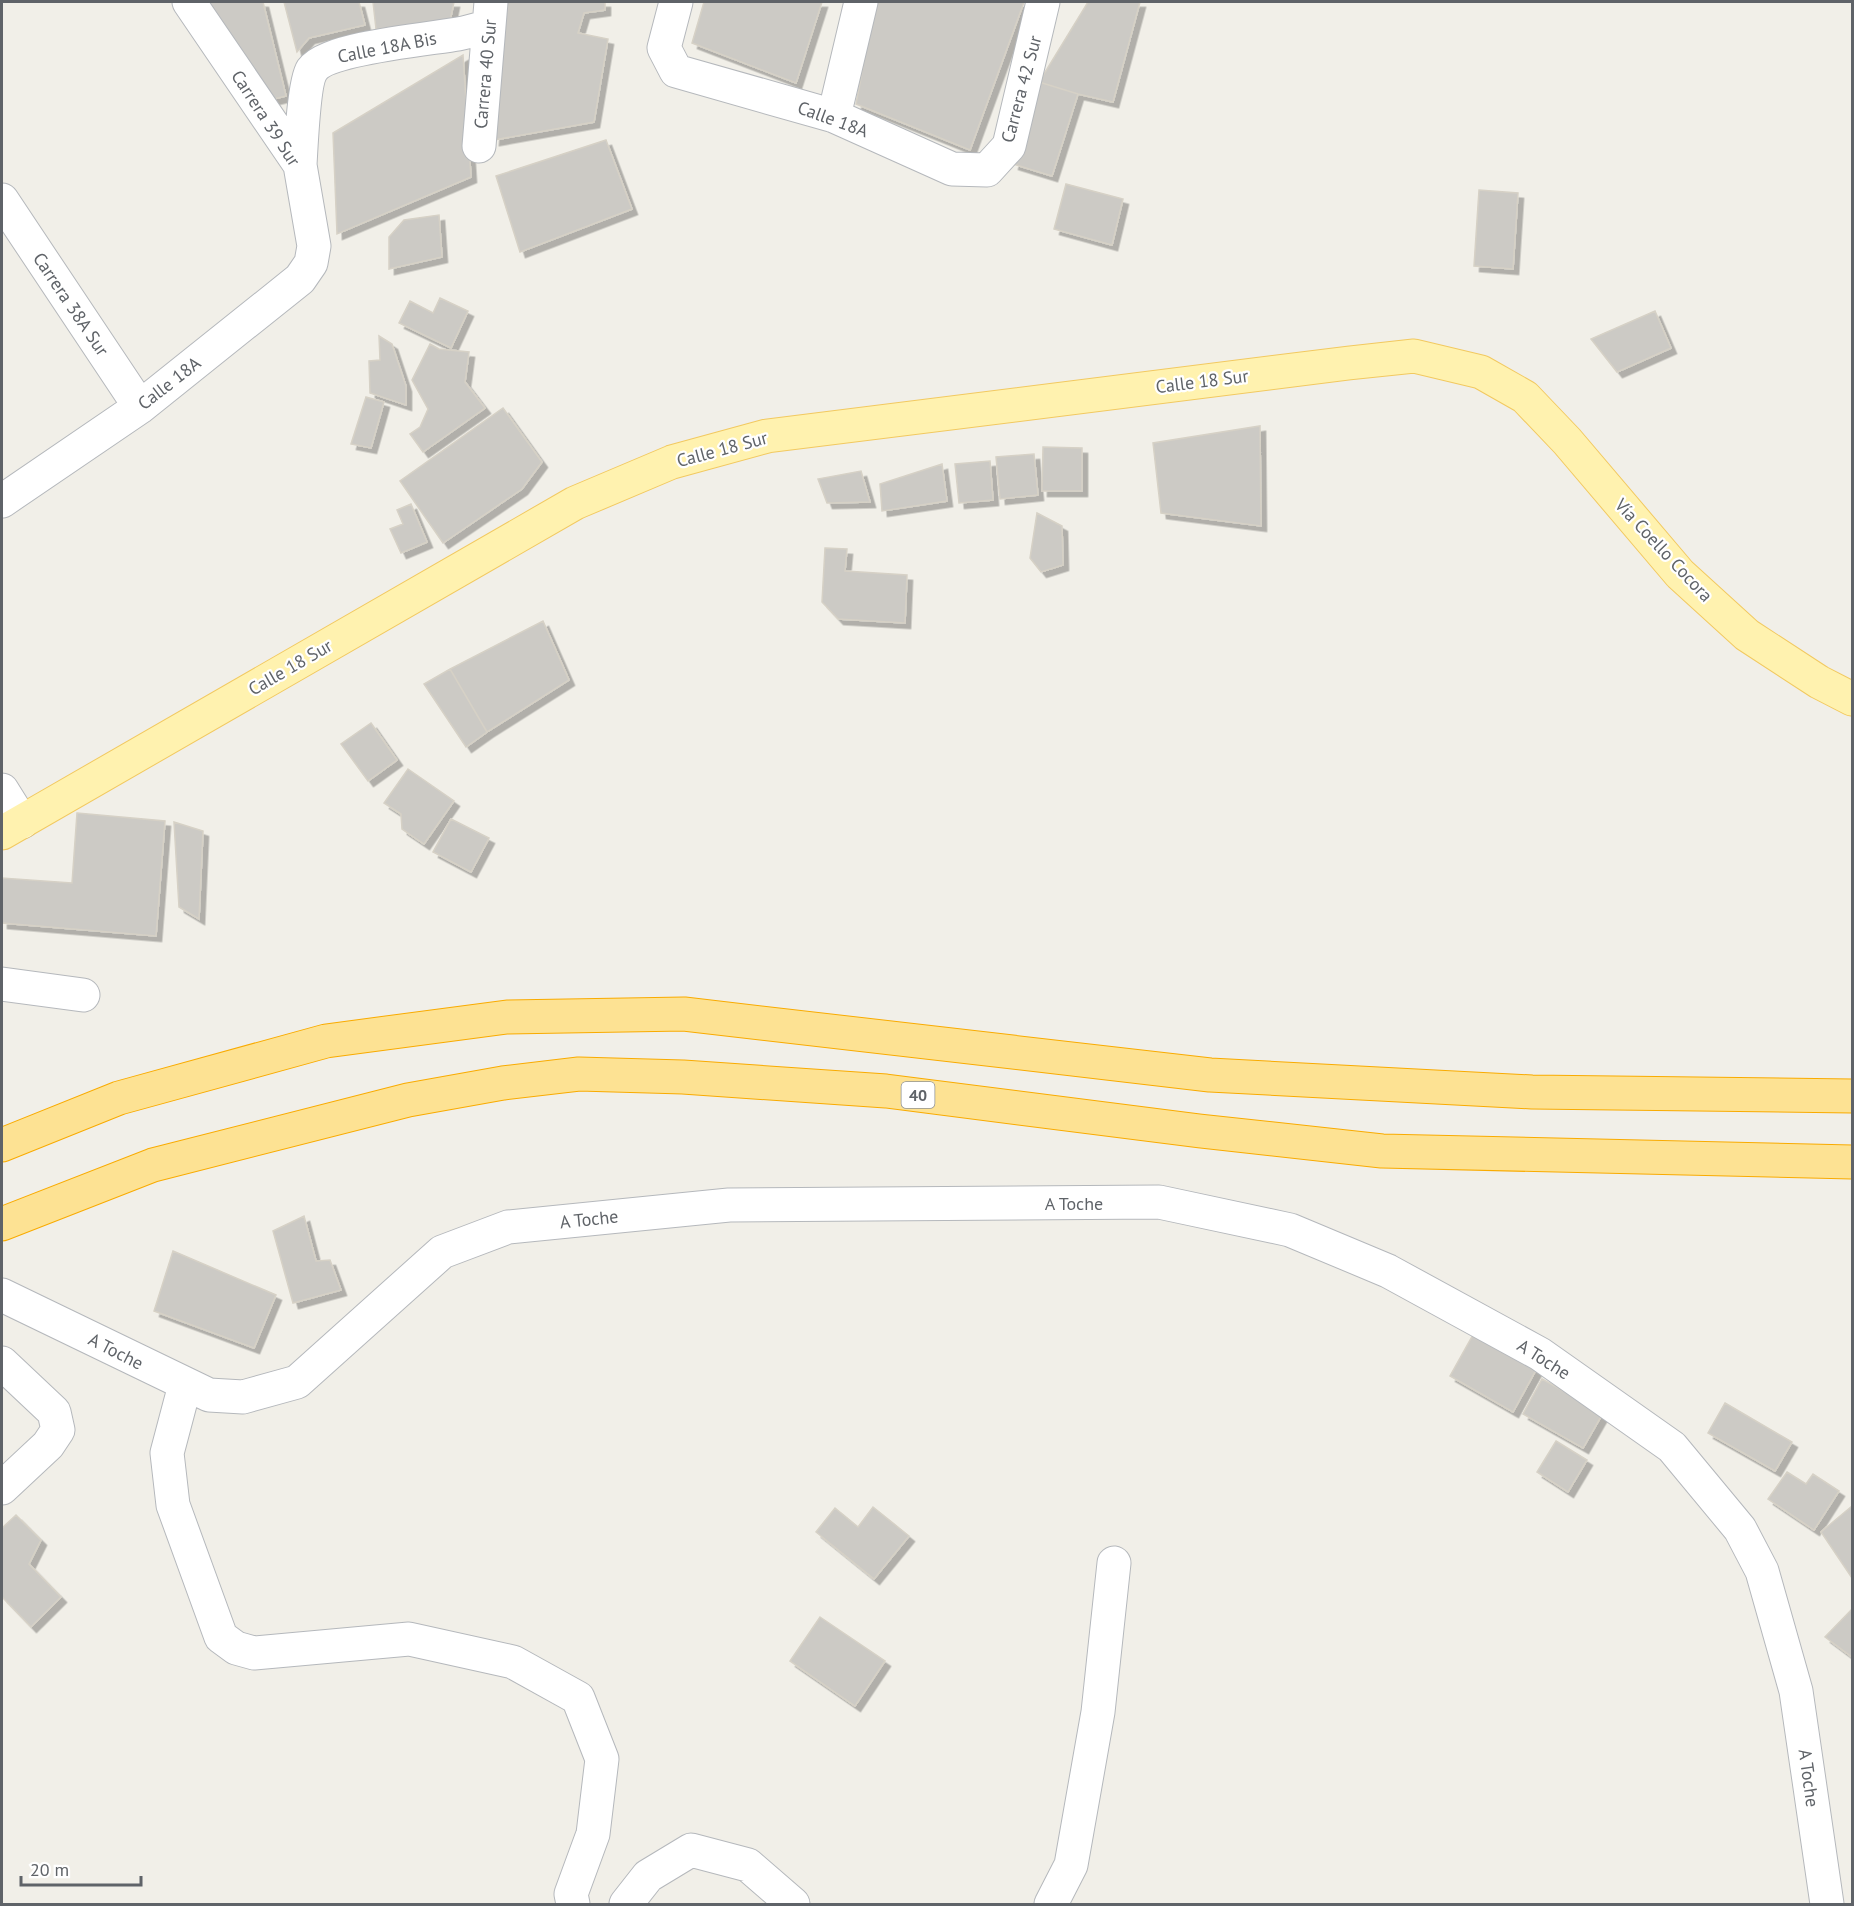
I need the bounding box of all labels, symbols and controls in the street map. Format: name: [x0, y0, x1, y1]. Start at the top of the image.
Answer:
street label: Carrera 40 Sur: [469, 18, 501, 130]
street label: Calle 18A Bis: [335, 26, 439, 68]
street label: Carrera 42 Sur: [996, 33, 1046, 145]
street label: Carrera 39 Sur: [226, 66, 306, 170]
street label: Calle 18A: [795, 96, 872, 143]
street label: Carrera 38A Sur: [28, 248, 114, 360]
street label: Calle 18A: [133, 351, 205, 415]
street label: Calle 18 Sur: [1154, 364, 1250, 398]
street label: Calle 18 Sur: [674, 426, 770, 472]
street label: Vía Coello Cocora: [1610, 493, 1718, 607]
street label: Calle 18 Sur: [244, 634, 336, 700]
road number: 40: [902, 1082, 934, 1108]
street label: A Toche: [1045, 1192, 1103, 1215]
street label: A Toche: [559, 1205, 619, 1233]
street label: A Toche: [85, 1327, 147, 1375]
street label: A Toche: [1513, 1334, 1575, 1384]
street label: A Toche: [1794, 1747, 1824, 1809]
scale bar: [21, 1849, 141, 1887]
text: 20 m: [30, 1858, 69, 1881]

